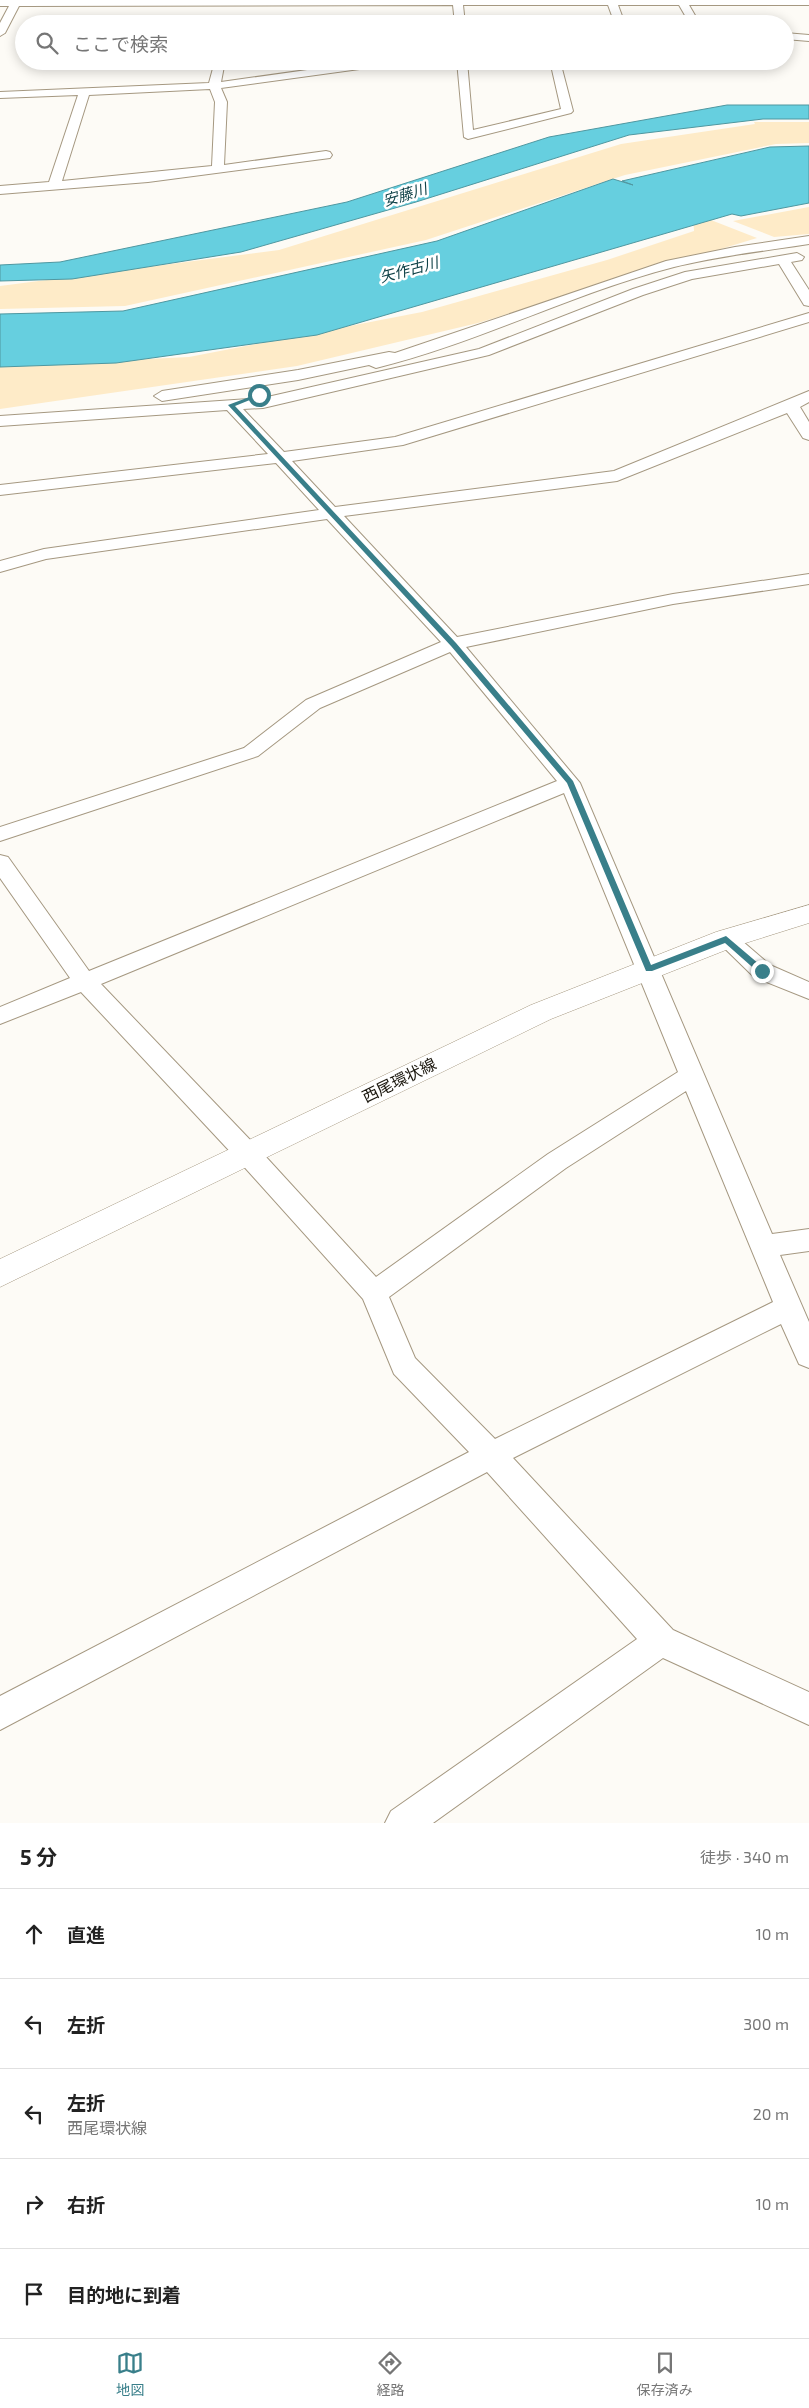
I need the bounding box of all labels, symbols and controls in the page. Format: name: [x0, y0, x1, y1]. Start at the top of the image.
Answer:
search box: [15, 15, 794, 70]
icon: search: [33, 29, 61, 57]
text: ここで検索: [73, 32, 168, 55]
water label: 安藤川: [381, 178, 431, 209]
water label: 矢作古川: [377, 252, 442, 285]
route start: [248, 384, 271, 407]
route end: [751, 960, 774, 983]
street label: 西尾環状線: [359, 1053, 439, 1106]
text: 5 分: [20, 1844, 57, 1869]
text: 徒歩 · 340 m: [700, 1847, 789, 1866]
icon: ahead: [20, 1920, 48, 1948]
text: 直進: [67, 1923, 105, 1946]
text: 10 m: [755, 1924, 789, 1943]
icon: left: [20, 2010, 48, 2038]
text: 左折: [67, 2013, 105, 2036]
text: 300 m: [743, 2014, 789, 2033]
text: 左折: [67, 2091, 105, 2114]
icon: left: [20, 2100, 48, 2128]
text: 20 m: [753, 2104, 789, 2123]
text: 西尾環状線: [67, 2118, 147, 2137]
icon: right: [20, 2190, 48, 2218]
text: 右折: [67, 2193, 105, 2216]
text: 10 m: [755, 2194, 789, 2213]
icon: arrive: [20, 2280, 48, 2308]
text: 目的地に到着: [67, 2283, 181, 2306]
tab: 地図: [116, 2349, 144, 2399]
tab: 経路: [376, 2349, 404, 2399]
tab: 保存済み: [637, 2349, 693, 2399]

